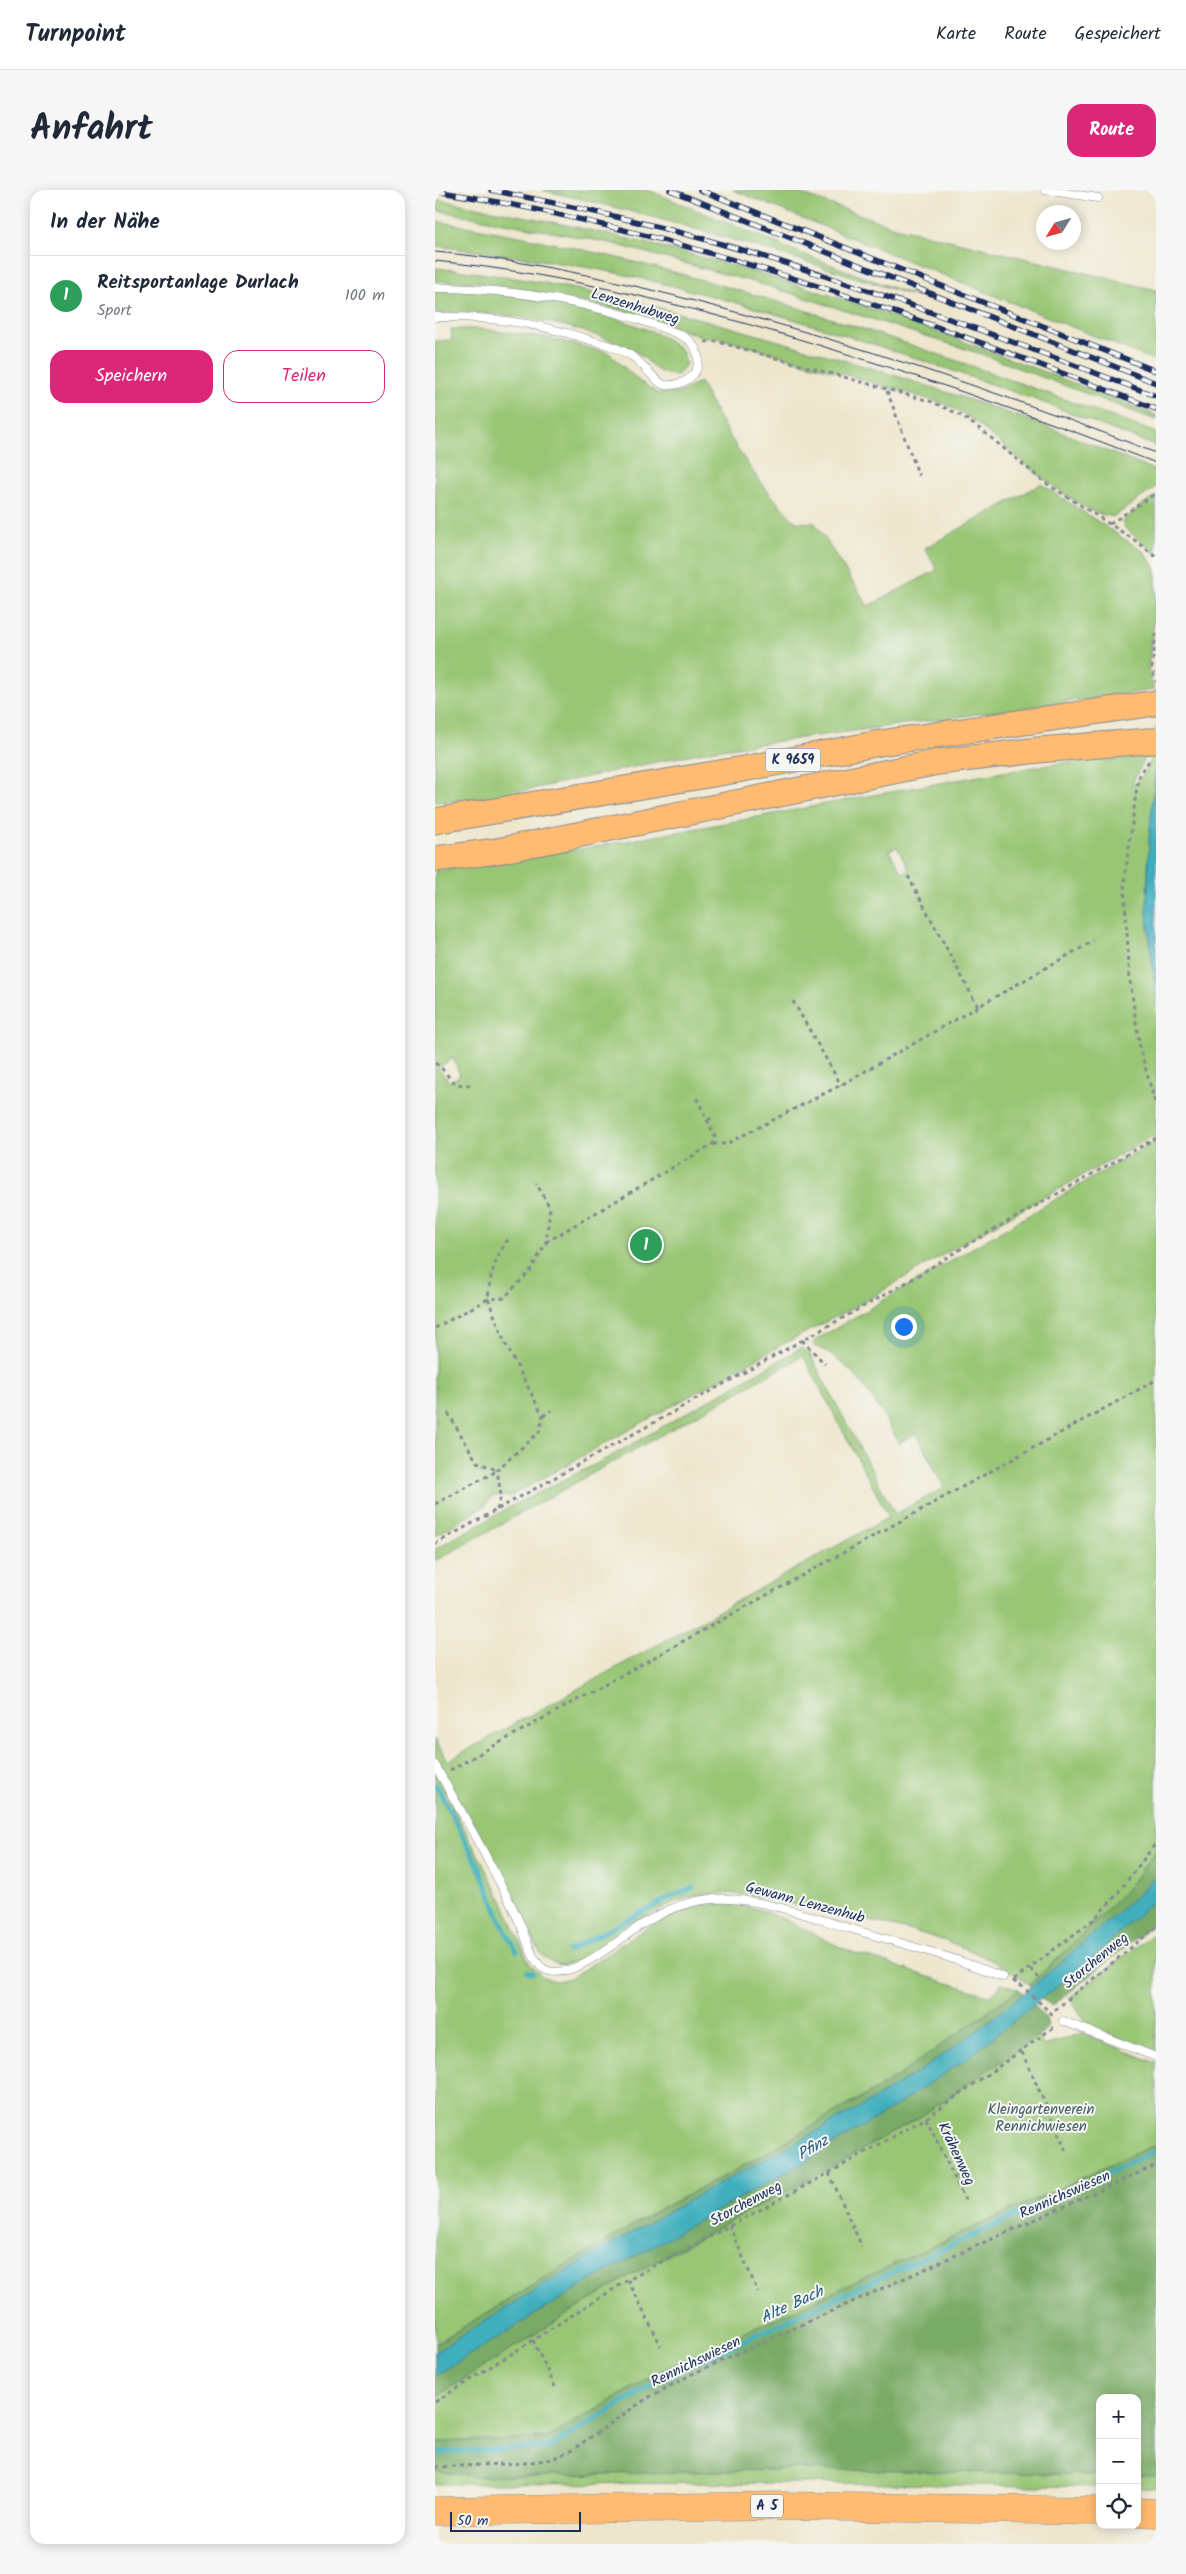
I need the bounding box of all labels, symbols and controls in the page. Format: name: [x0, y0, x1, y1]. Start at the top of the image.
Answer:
text: Turnpoint: [25, 15, 126, 54]
text: Karte: [936, 20, 976, 49]
text: Route: [1004, 20, 1047, 49]
text: Gespeichert: [1075, 20, 1161, 49]
text: Anfahrt: [30, 102, 153, 158]
button: Route: [1067, 104, 1156, 157]
north arrow: [1036, 205, 1081, 250]
text: In der Nähe: [50, 206, 160, 239]
text: Reitsportanlage Durlach: [97, 268, 299, 298]
street label: Lenzenhubweg: [588, 282, 682, 332]
text: 1: [64, 283, 68, 308]
text: 100 m: [345, 283, 385, 308]
text: Sport: [97, 298, 132, 323]
button: Speichern: [50, 350, 213, 403]
button: Teilen: [223, 350, 385, 403]
road number: K 9659: [765, 748, 821, 772]
pin: 1: [630, 1226, 662, 1264]
your location: [891, 1314, 917, 1340]
street label: Gewann Lenzenhub: [743, 1876, 867, 1930]
street label: Storchenweg: [1058, 1927, 1134, 1995]
park label: Kleingartenverein Rennichwiesen: [988, 2098, 1094, 2139]
street label: Krähenweg: [931, 2118, 981, 2190]
water label: Pfinz: [793, 2128, 835, 2167]
street label: Rennichswiesen: [1015, 2164, 1115, 2226]
street label: Storchenweg: [706, 2175, 786, 2233]
water label: Alte Bach: [756, 2279, 829, 2330]
street label: Rennichswiesen: [647, 2330, 745, 2394]
map controls: [1096, 2394, 1141, 2529]
button: +: [1096, 2394, 1141, 2439]
button: −: [1096, 2439, 1141, 2484]
button: locate: [1096, 2484, 1141, 2529]
road number: A 5: [751, 2494, 783, 2518]
scale bar: [450, 2509, 581, 2532]
text: 50 m: [457, 2510, 488, 2532]

